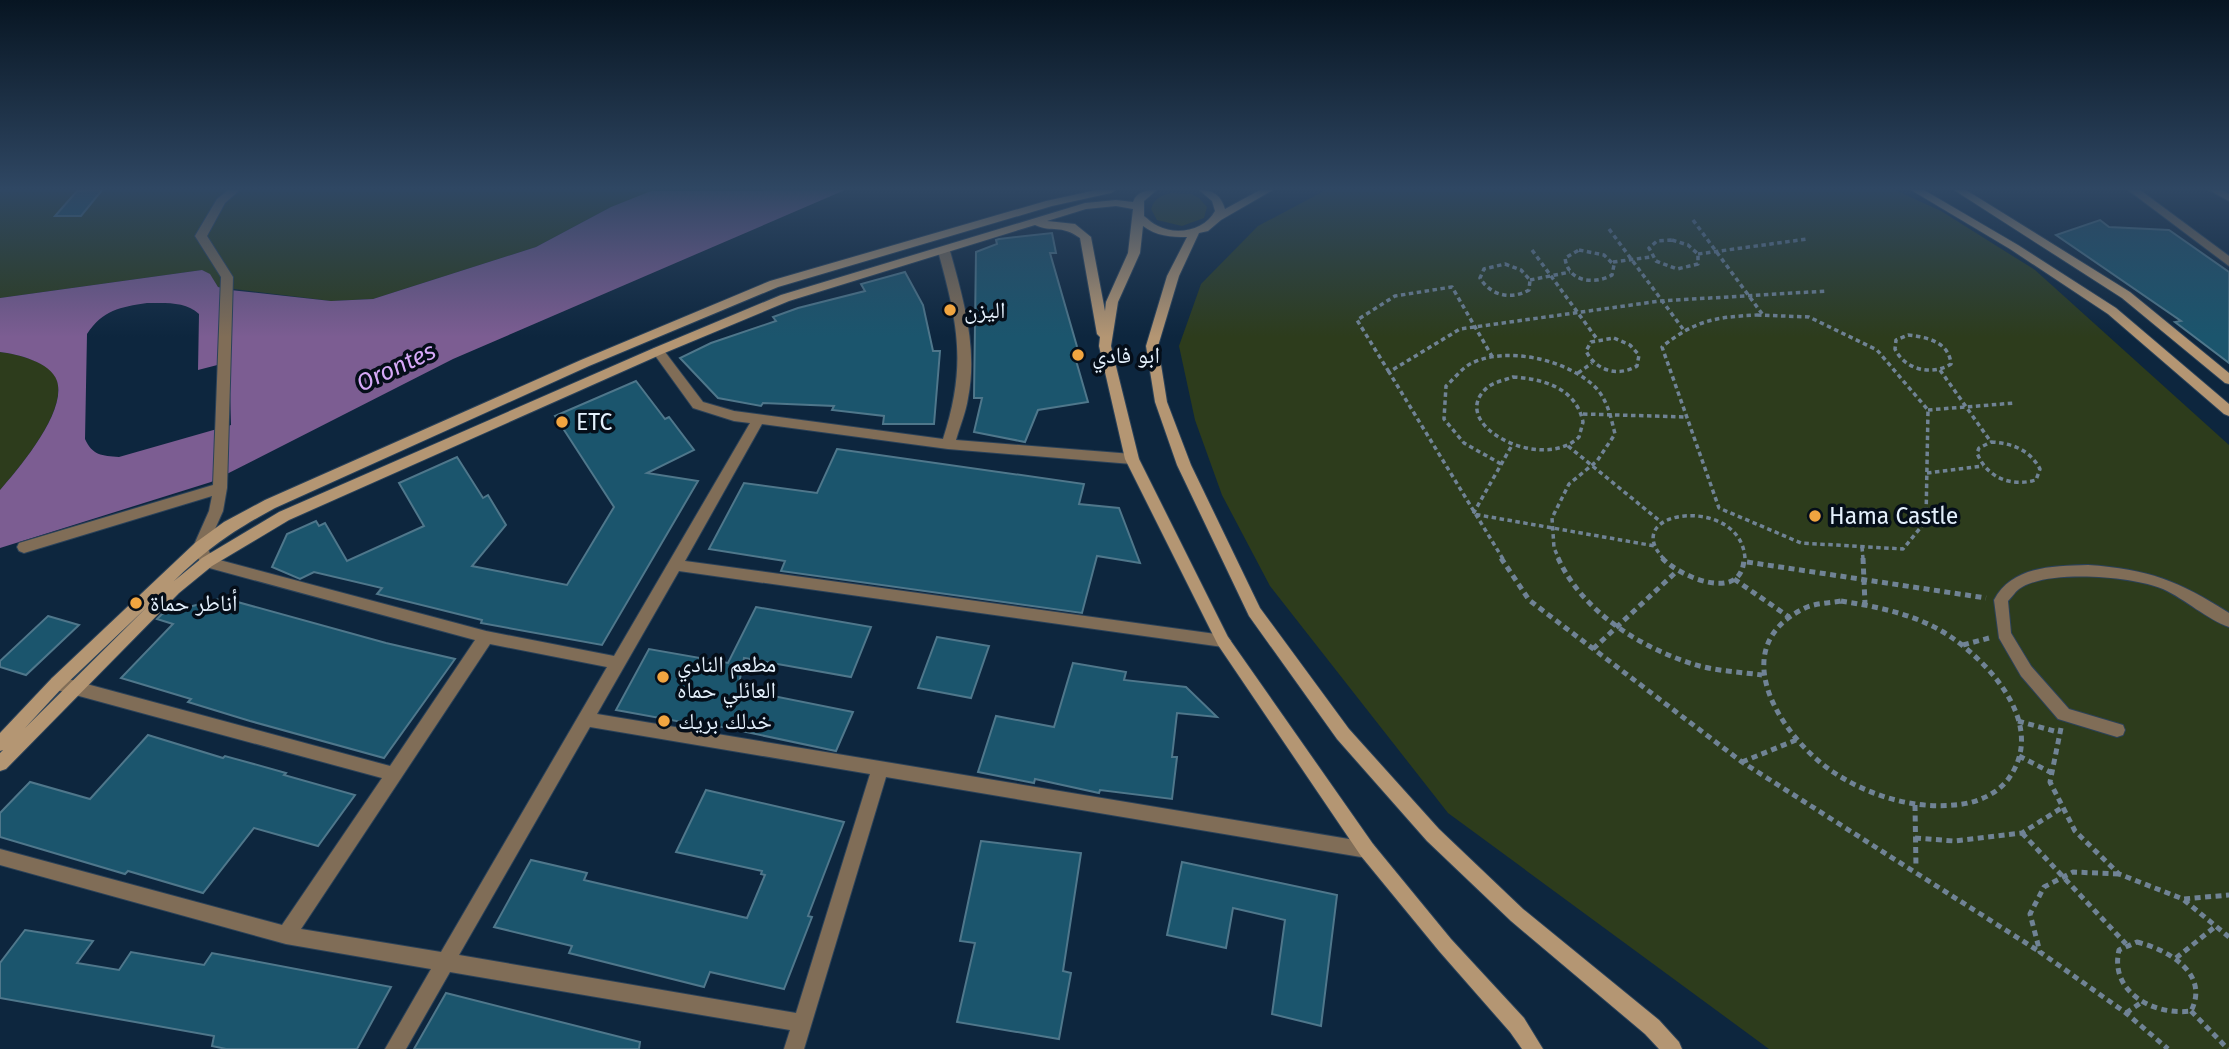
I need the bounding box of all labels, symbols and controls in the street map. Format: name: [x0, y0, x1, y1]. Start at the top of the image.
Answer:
place label: اليزن: [964, 296, 1005, 324]
marker: اليزن: [942, 302, 958, 318]
water label: Orontes: [352, 337, 440, 397]
place label: ابو فادي: [1092, 341, 1160, 374]
marker: ابو فادي: [1070, 347, 1086, 363]
place label: ETC: [576, 408, 612, 436]
marker: ETC: [554, 414, 570, 430]
place label: Hama Castle: [1829, 502, 1958, 530]
marker: Hama Castle: [1807, 508, 1823, 524]
place label: أناطر حماة: [150, 589, 238, 617]
marker: أناطر حماة: [128, 595, 144, 611]
place label: مطعم النادي العائلي حماه: [677, 650, 776, 709]
marker: مطعم النادي العائلي حماه: [655, 669, 671, 685]
place label: خدلك بريك: [678, 707, 772, 735]
marker: خدلك بريك: [656, 713, 672, 729]

